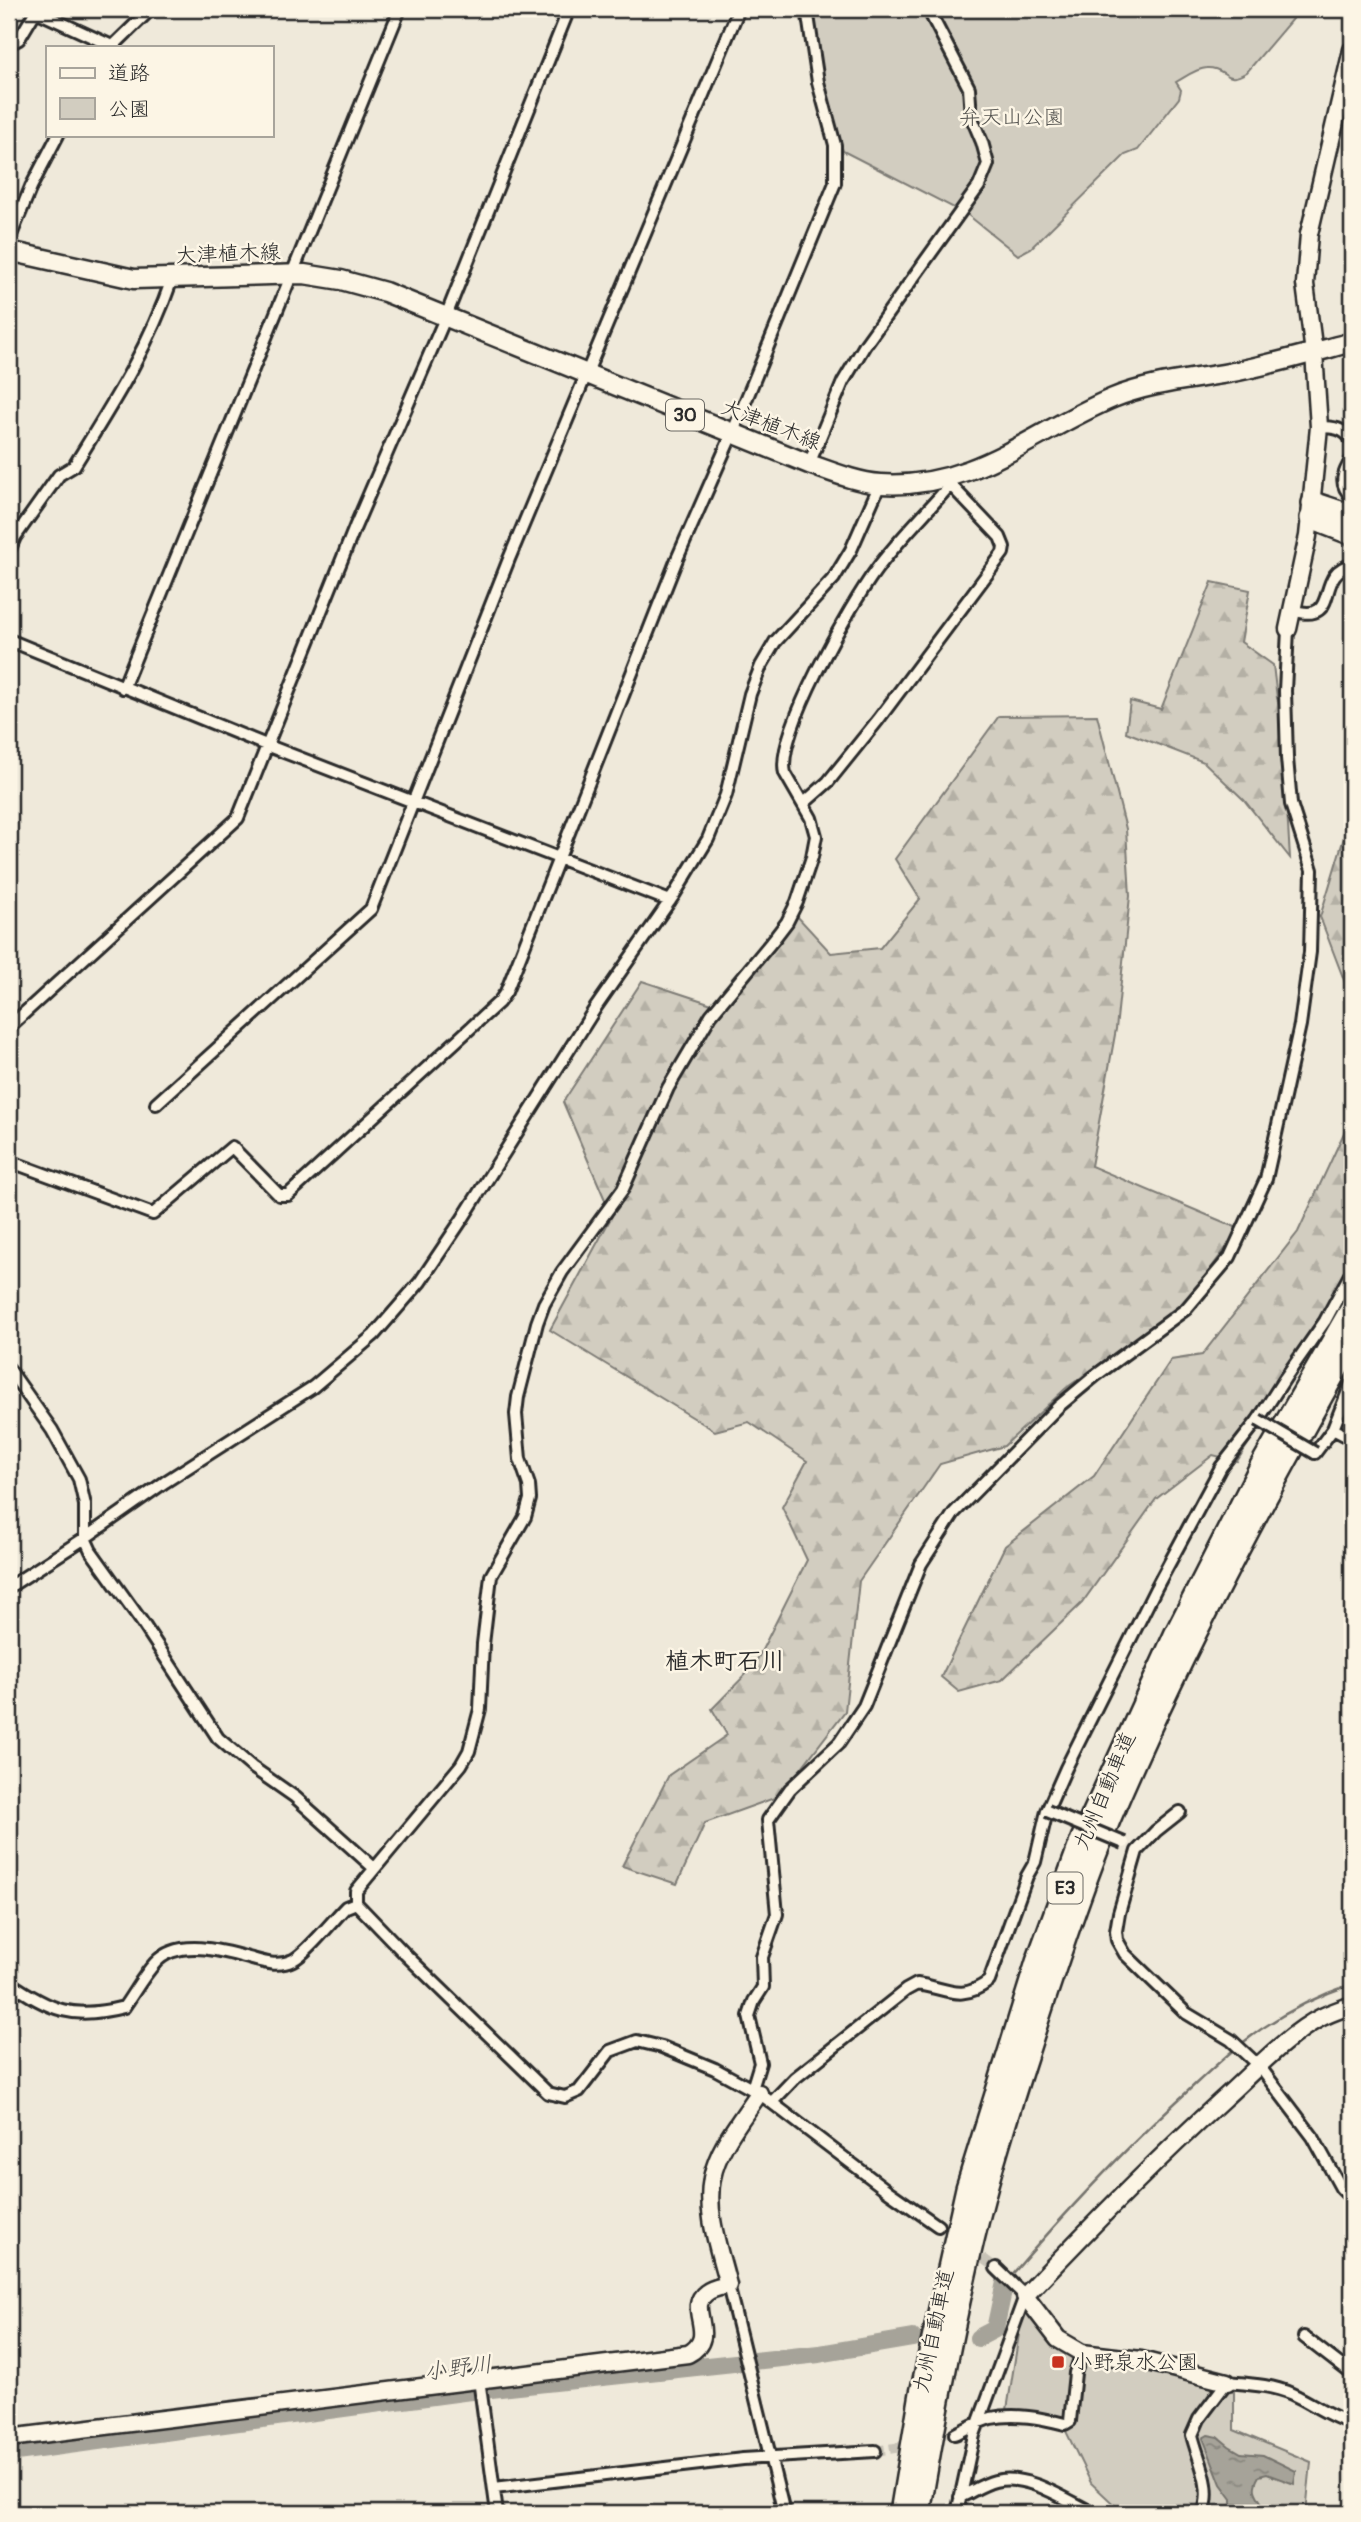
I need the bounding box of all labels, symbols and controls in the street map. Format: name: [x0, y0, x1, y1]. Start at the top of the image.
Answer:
legend: [46, 46, 273, 136]
text: 道路: [108, 60, 150, 87]
text: 公園: [108, 96, 150, 123]
park label: 弁天山公園: [960, 104, 1065, 131]
street label: 大津植木線: [175, 239, 281, 269]
street label: 大津植木線: [717, 394, 825, 456]
road number: 30: [666, 400, 704, 430]
district label: 植木町石川: [665, 1647, 785, 1676]
street label: 九州自動車道: [1068, 1728, 1142, 1854]
road number: E3: [1048, 1872, 1082, 1904]
street label: 九州自動車道: [908, 2267, 960, 2395]
water label: 小野川: [422, 2349, 494, 2387]
place label: 小野泉水公園: [1072, 2349, 1198, 2376]
marker: 小野泉水公園: [1050, 2354, 1066, 2370]

